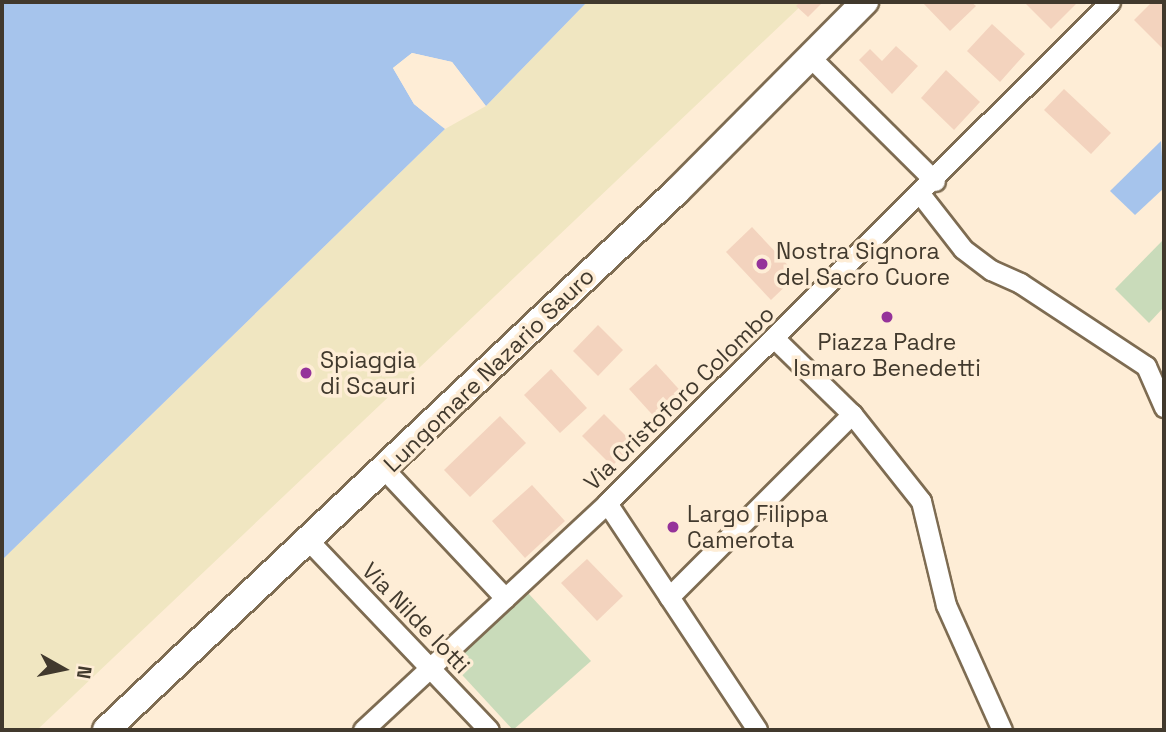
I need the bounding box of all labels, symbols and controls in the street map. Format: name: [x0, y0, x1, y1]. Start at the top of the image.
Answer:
place label: Nostra Signora del Sacro Cuore: [776, 237, 950, 291]
marker: Nostra Signora del Sacro Cuore: [754, 256, 770, 272]
street label: Lungomare Nazario Sauro: [378, 262, 600, 478]
street label: Via Cristoforo Colombo: [578, 300, 780, 496]
marker: Piazza Padre Ismaro Benedetti: [879, 309, 895, 325]
place label: Piazza Padre Ismaro Benedetti: [793, 328, 981, 382]
place label: Spiaggia di Scauri: [320, 346, 416, 400]
marker: Spiaggia di Scauri: [298, 365, 314, 381]
place label: Largo Filippa Camerota: [687, 500, 828, 554]
marker: Largo Filippa Camerota: [665, 519, 681, 535]
street label: Via Nilde Iotti: [356, 557, 476, 679]
north arrow: [28, 634, 98, 704]
text: N: [71, 664, 98, 681]

